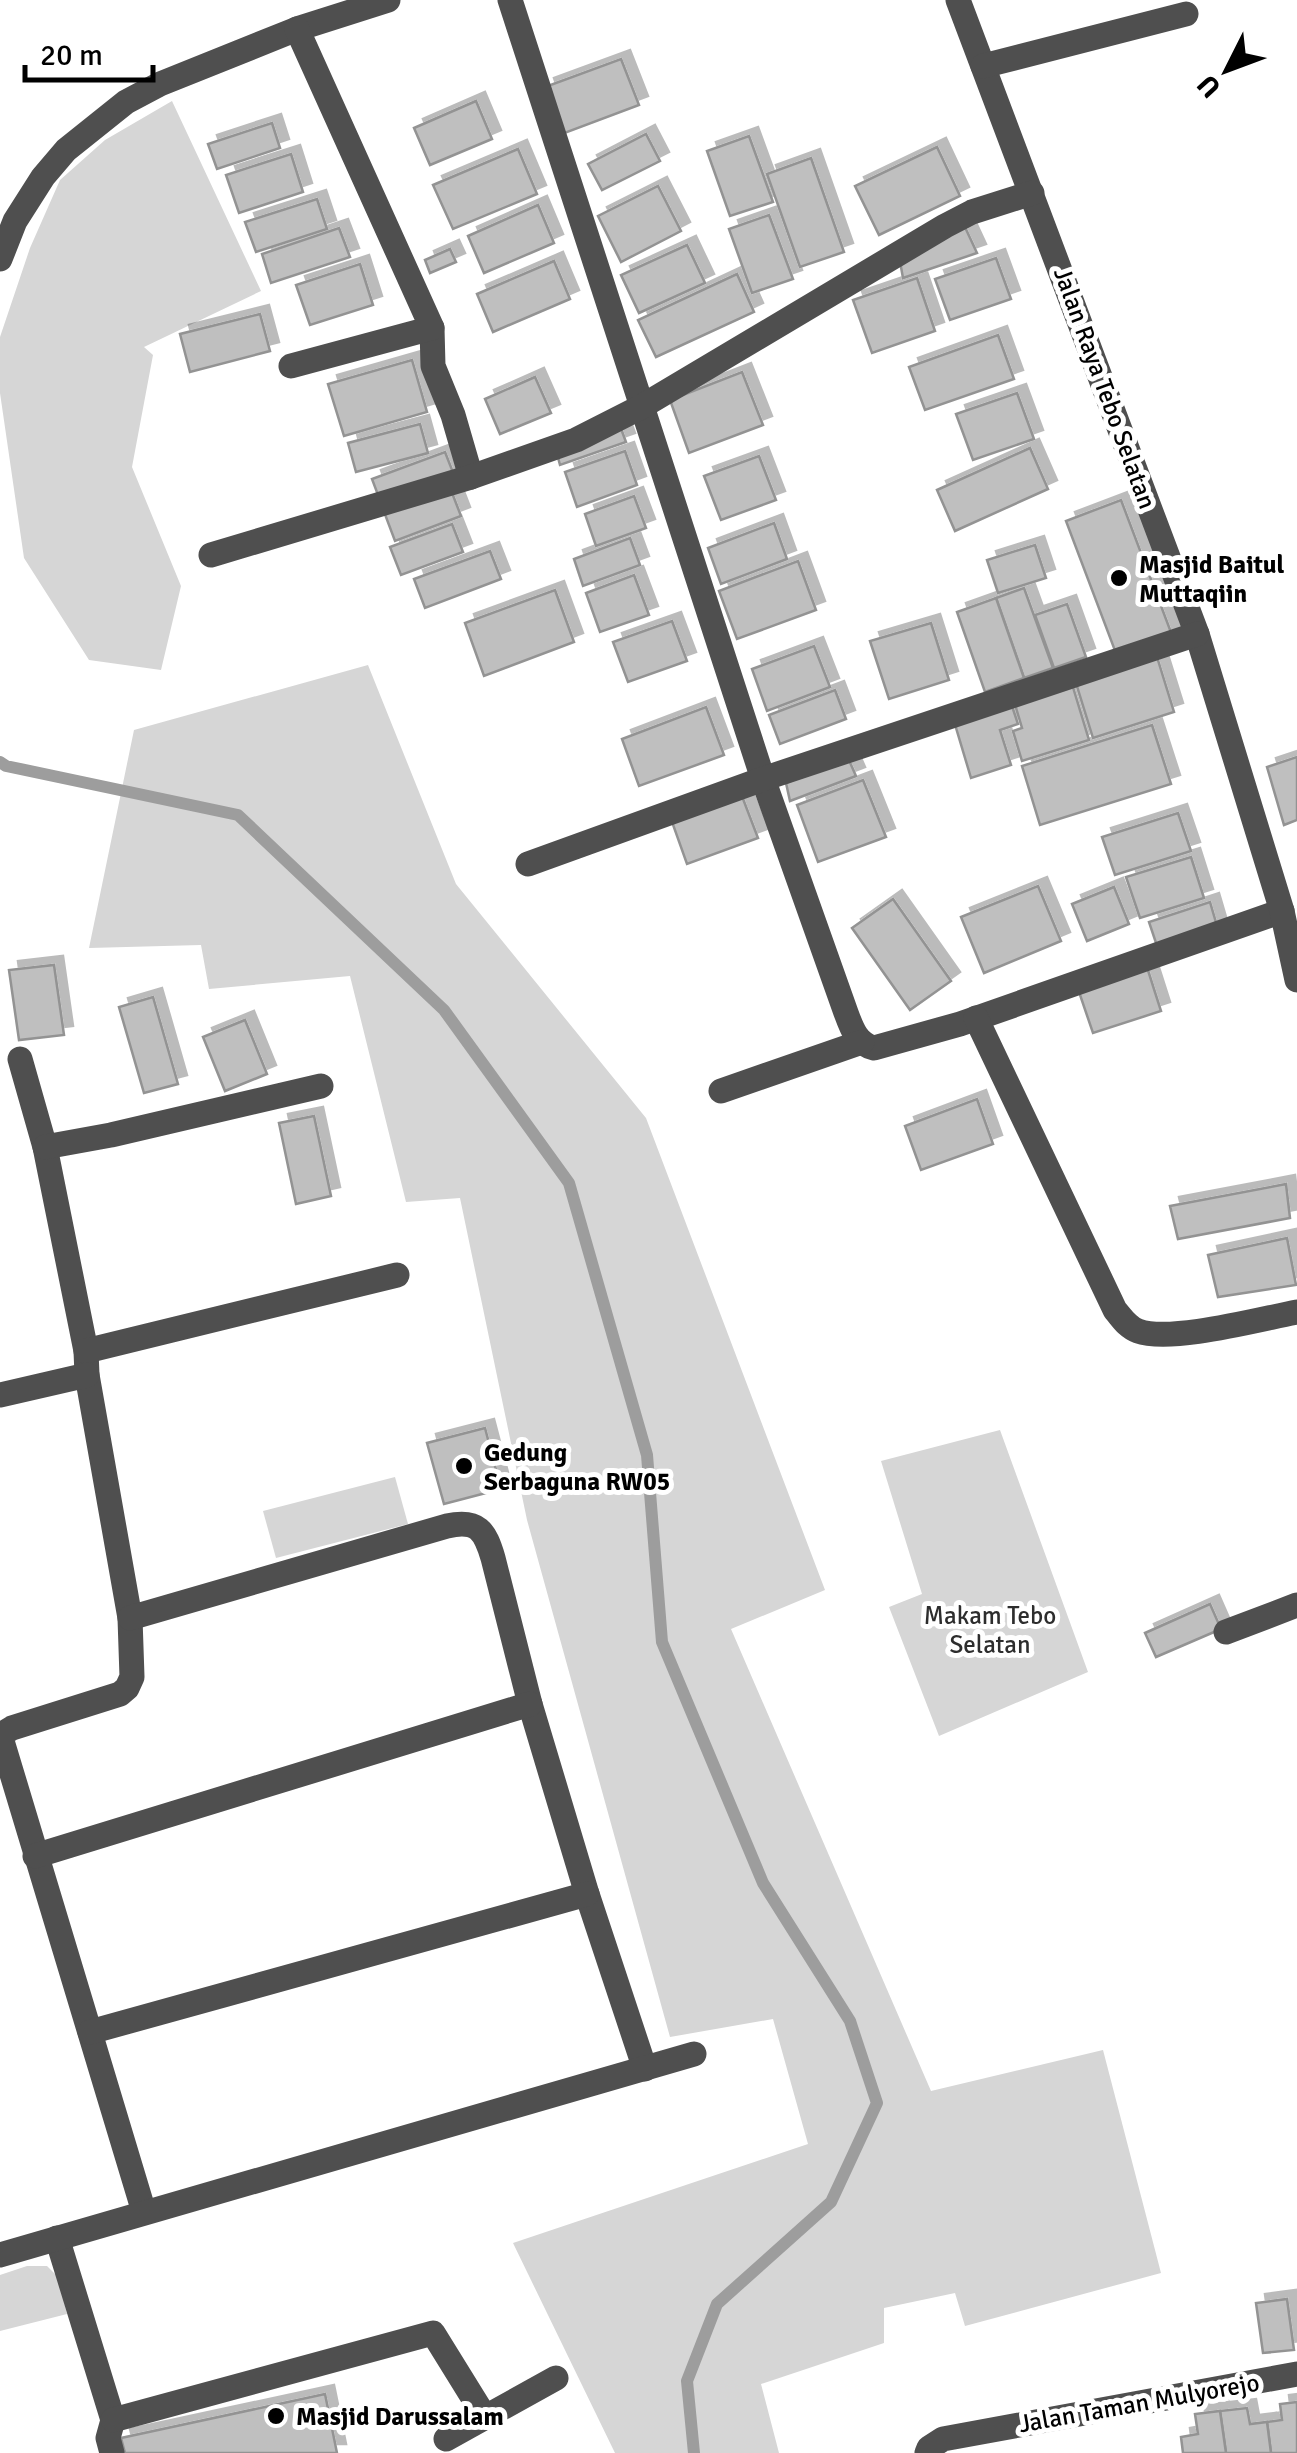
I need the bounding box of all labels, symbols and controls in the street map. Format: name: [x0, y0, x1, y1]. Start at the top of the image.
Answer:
scale bar: [25, 20, 152, 82]
north arrow: [1177, 20, 1277, 120]
text: 20 m: [40, 37, 103, 74]
text: U: [1190, 68, 1228, 104]
street label: Jalan Raya Tebo Selatan: [1047, 263, 1163, 513]
place label: Masjid Baitul Muttaqiin: [1139, 549, 1285, 609]
marker: Masjid Baitul Muttaqiin: [1108, 567, 1130, 589]
place label: Gedung Serbaguna RW05: [484, 1437, 670, 1497]
marker: Gedung Serbaguna RW05: [453, 1455, 475, 1477]
park label: Makam Tebo Selatan: [924, 1600, 1056, 1660]
street label: Jalan Taman Mulyorejo: [1016, 2367, 1262, 2439]
place label: Masjid Darussalam: [296, 2401, 504, 2432]
marker: Masjid Darussalam: [265, 2405, 287, 2427]

